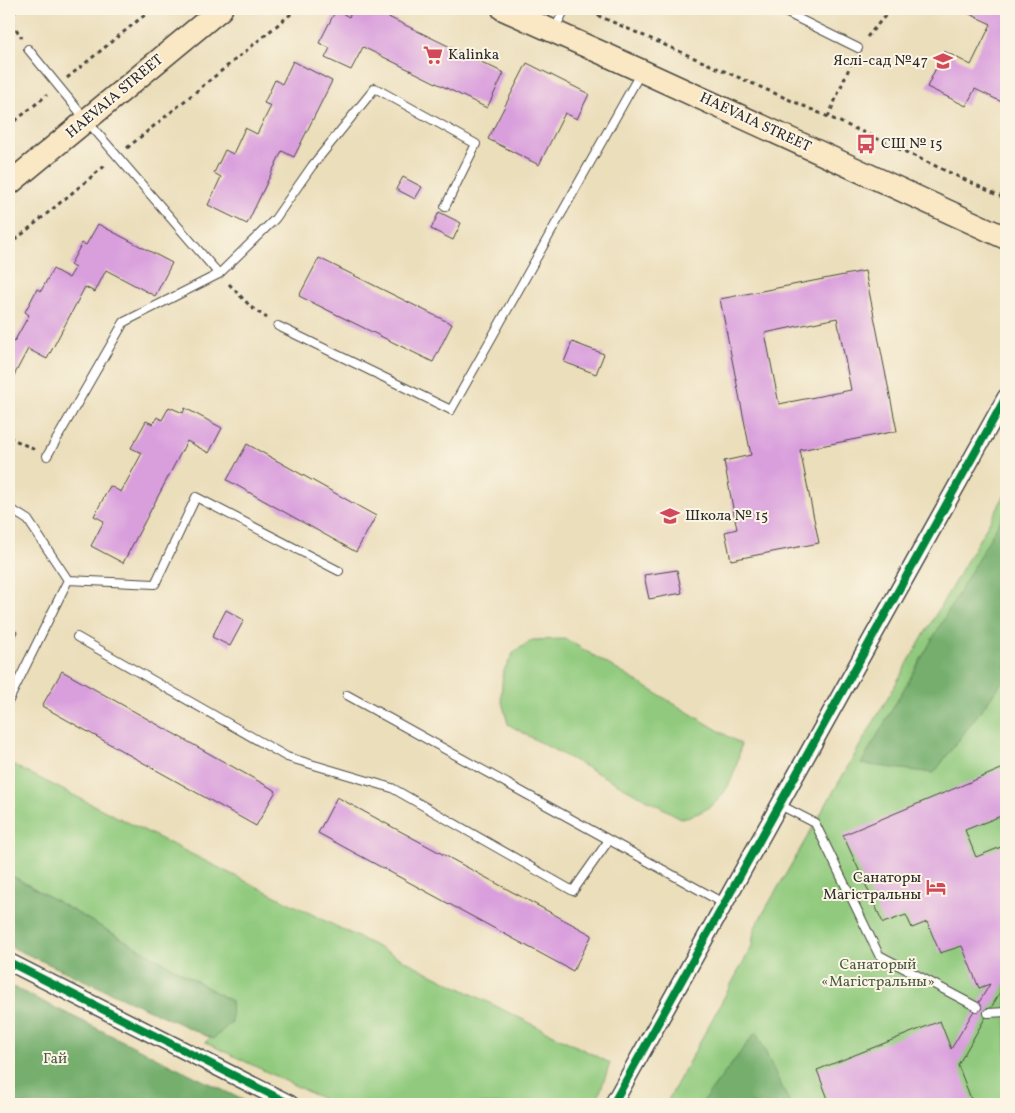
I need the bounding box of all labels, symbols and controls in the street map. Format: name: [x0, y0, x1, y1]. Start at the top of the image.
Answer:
supermarket icon: Kalinka: [422, 44, 444, 66]
place label: Kalinka: [448, 45, 499, 66]
street label: HAEVAIA STREET: [62, 50, 168, 144]
school or university icon: Яслі-сад №47: [932, 50, 954, 72]
place label: Яслі-сад №47: [833, 51, 928, 72]
street label: HAEVAIA STREET: [696, 88, 815, 158]
bus stop icon: СШ № 15: [855, 133, 877, 155]
place label: СШ № 15: [881, 134, 943, 155]
school or university icon: Школа № 15: [659, 505, 681, 527]
place label: Школа № 15: [685, 506, 768, 527]
place label: Санаторы Магістральны: [823, 868, 921, 906]
hotel icon: Санаторы Магістральны: [925, 876, 947, 898]
park label: Санаторый «Магістральны»: [821, 955, 935, 993]
park label: Гай: [43, 1049, 67, 1070]

